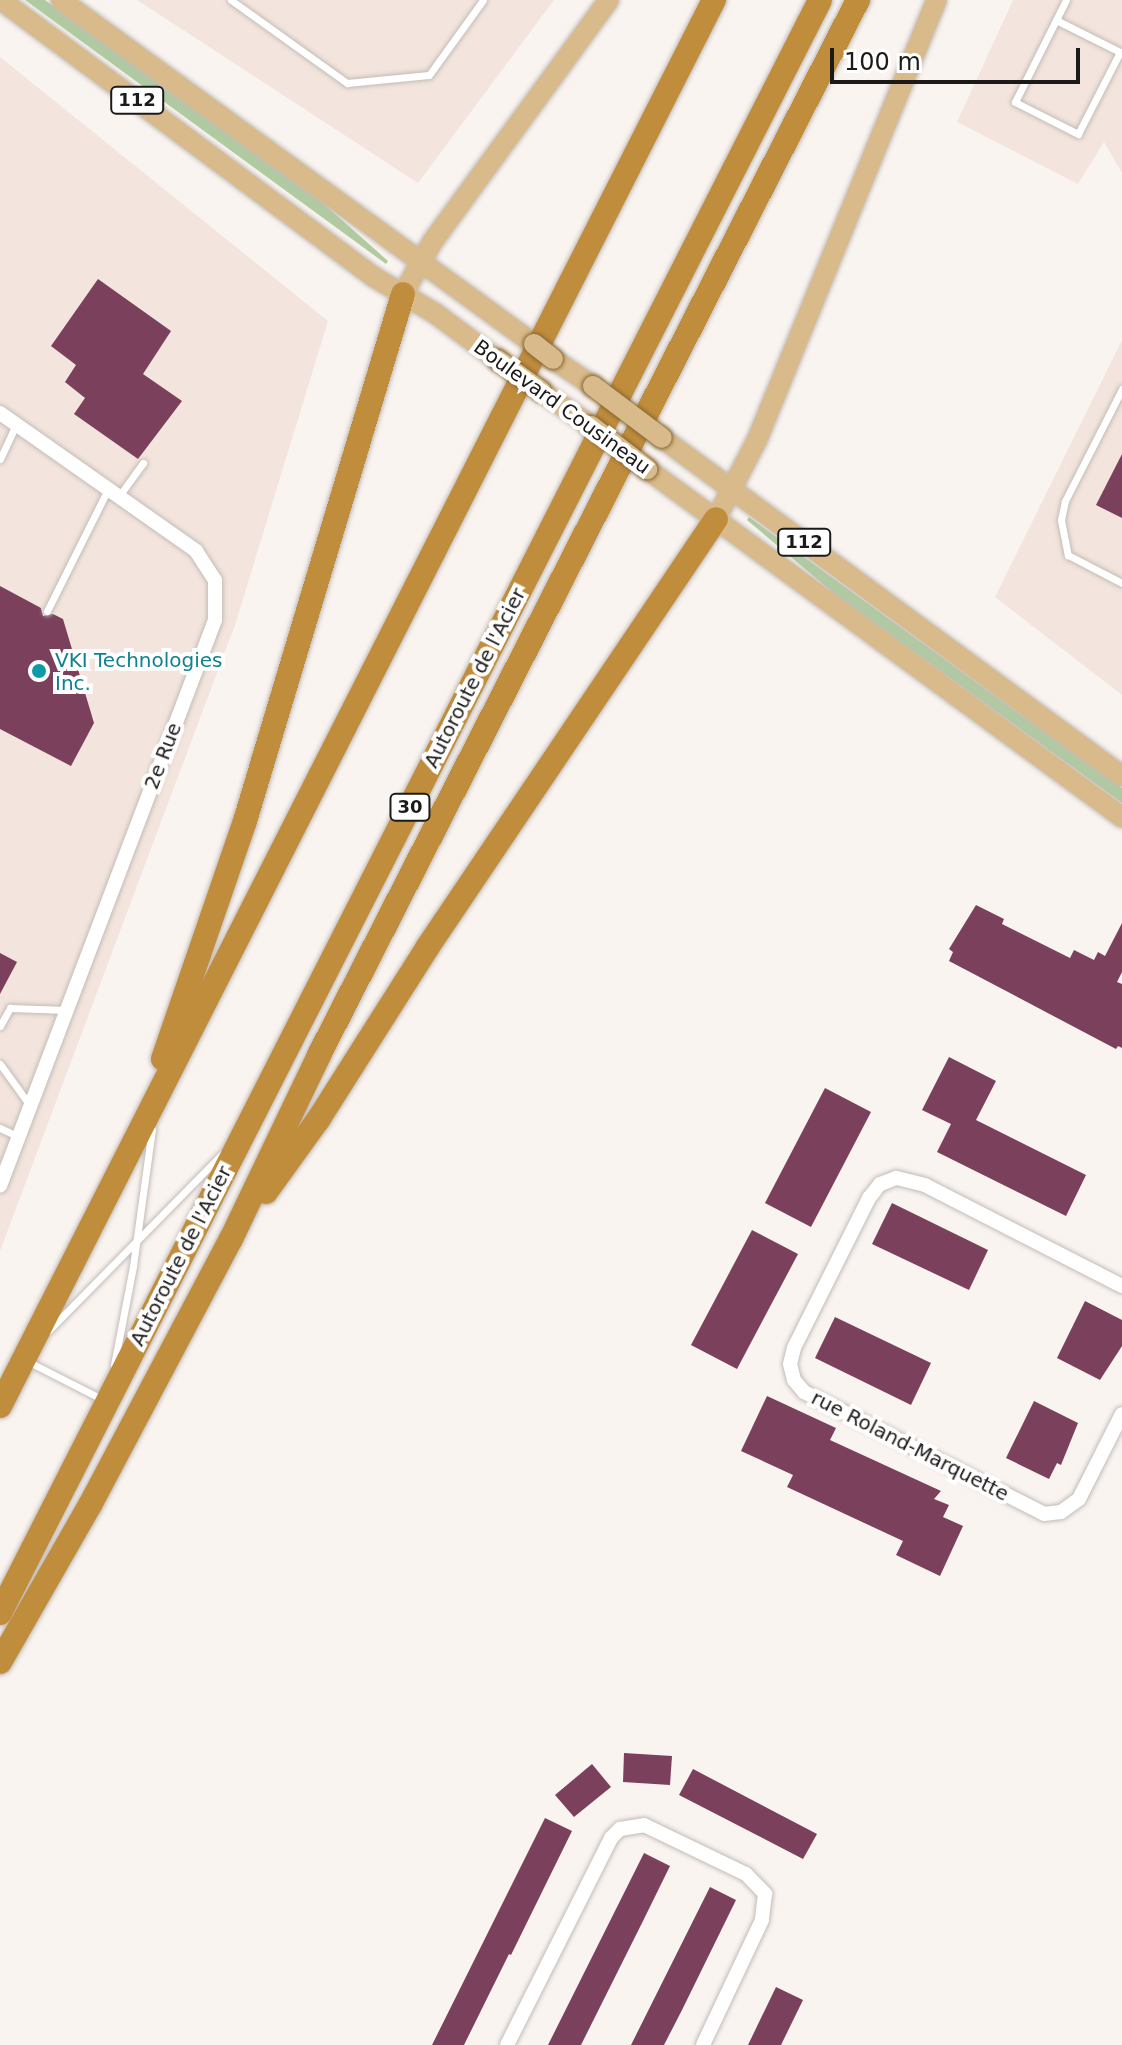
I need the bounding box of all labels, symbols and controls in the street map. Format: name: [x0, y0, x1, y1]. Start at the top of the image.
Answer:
scale bar: [834, 32, 1084, 82]
text: 100 m: [844, 48, 921, 76]
road number: 112: [109, 86, 165, 114]
street label: Boulevard Cousineau: [469, 335, 655, 479]
road number: 112: [776, 528, 832, 556]
street label: Autoroute de l'Acier: [419, 584, 531, 772]
place label: VKI Technologies Inc.: [55, 648, 223, 695]
marker: VKI Technologies Inc.: [30, 662, 48, 680]
street label: 2e Rue: [139, 719, 187, 793]
road number: 30: [388, 793, 432, 821]
street label: Autoroute de l'Acier: [125, 1162, 237, 1350]
street label: rue Roland-Marquette: [807, 1386, 1013, 1506]

